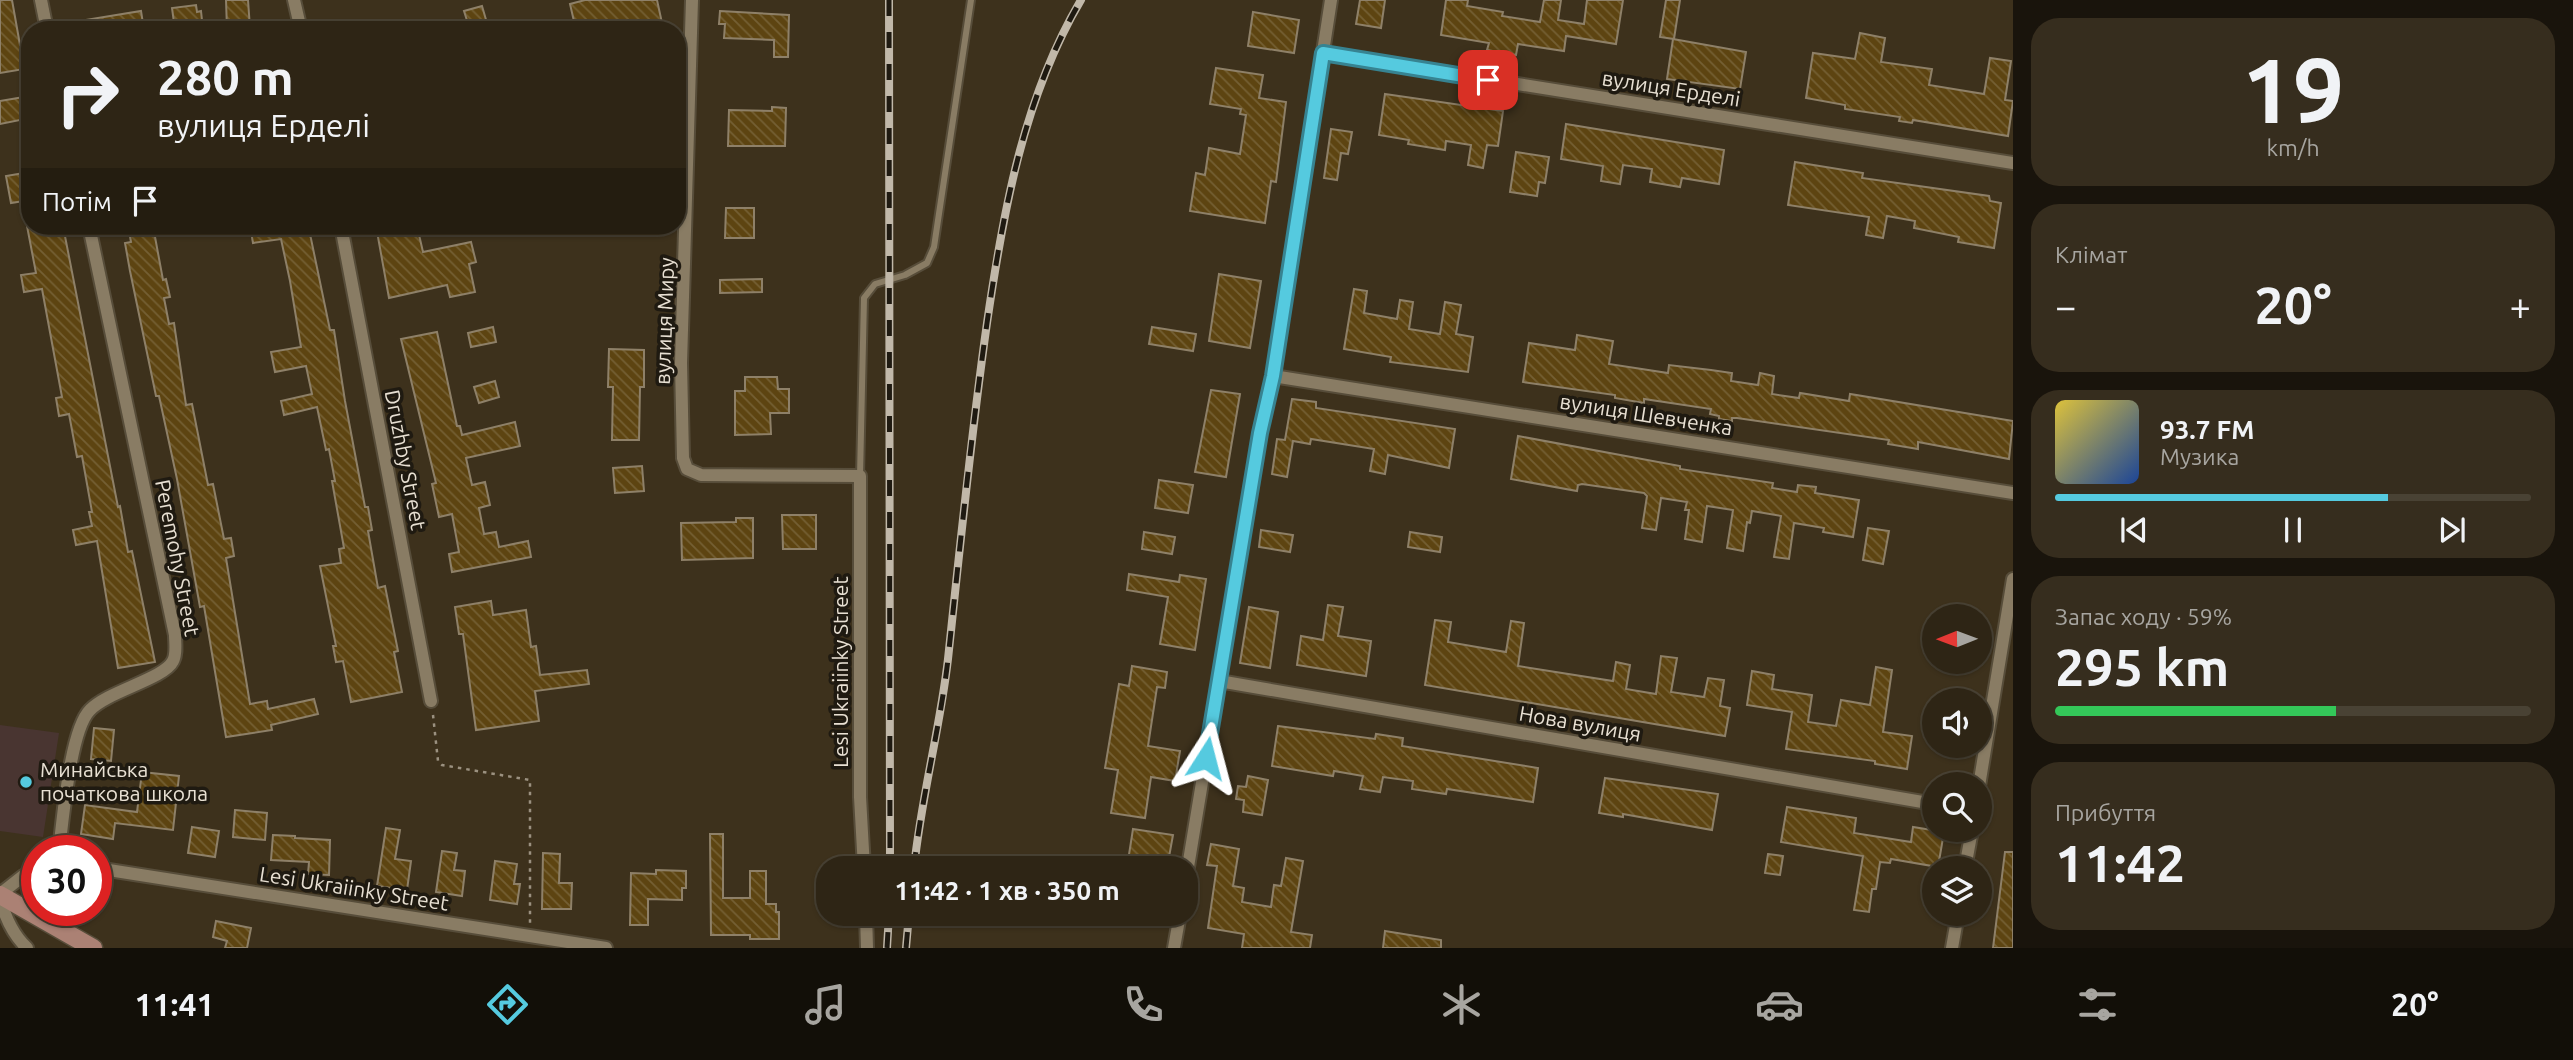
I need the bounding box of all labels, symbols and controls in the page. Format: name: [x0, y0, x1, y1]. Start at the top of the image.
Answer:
text: 19: [2242, 38, 2344, 140]
icon: right: [42, 49, 133, 140]
text: 280 m: [157, 49, 294, 104]
pin: [1458, 50, 1518, 110]
icon: arrive: [1469, 61, 1507, 99]
street label: вулиця Ерделі: [1600, 65, 1742, 111]
text: вулиця Ерделі: [157, 107, 370, 143]
text: km/h: [2266, 135, 2320, 160]
icon: arrive: [126, 182, 164, 220]
text: Потім: [42, 187, 112, 216]
text: Клімат: [2055, 242, 2127, 267]
street label: вулиця Миру: [650, 257, 678, 385]
text: 20°: [2254, 276, 2332, 334]
text: −: [2055, 285, 2076, 327]
text: +: [2510, 285, 2531, 327]
street label: Druzhby Street: [381, 388, 431, 532]
street label: вулиця Шевченка: [1558, 389, 1734, 440]
text: 93.7 FM: [2160, 415, 2254, 444]
text: Музика: [2160, 444, 2239, 469]
street label: Peremohy Street: [151, 477, 205, 638]
icon: previous: [2115, 511, 2153, 549]
icon: pause: [2274, 511, 2312, 549]
icon: next: [2433, 511, 2471, 549]
street label: Lesi Ukraiinky Street: [828, 576, 852, 768]
north arrow: [1922, 604, 1992, 674]
map controls: [1922, 604, 1992, 926]
text: Запас ходу · 59%: [2055, 604, 2232, 629]
text: 295 km: [2055, 638, 2229, 696]
button: sound: [1922, 688, 1992, 758]
street label: Нова вулиця: [1517, 700, 1643, 746]
position arrow: [1169, 721, 1243, 795]
place label: Минайська початкова школа: [40, 757, 208, 805]
button: search: [1922, 772, 1992, 842]
marker: Минайська початкова школа: [18, 774, 34, 790]
text: Прибуття: [2055, 800, 2156, 825]
text: 11:42: [2055, 834, 2185, 892]
speed limit sign: 30: [21, 835, 112, 926]
button: layers: [1922, 856, 1992, 926]
street label: Lesi Ukraiinky Street: [258, 861, 451, 915]
text: 11:42 · 1 хв · 350 m: [894, 876, 1120, 905]
icon: directions: [483, 980, 532, 1029]
icon: music: [801, 980, 850, 1029]
icon: phone: [1119, 980, 1168, 1029]
icon: climate: [1437, 980, 1486, 1029]
icon: car: [1755, 980, 1804, 1029]
icon: filters: [2073, 980, 2122, 1029]
text: 11:41: [134, 986, 215, 1022]
text: 20°: [2391, 986, 2439, 1022]

